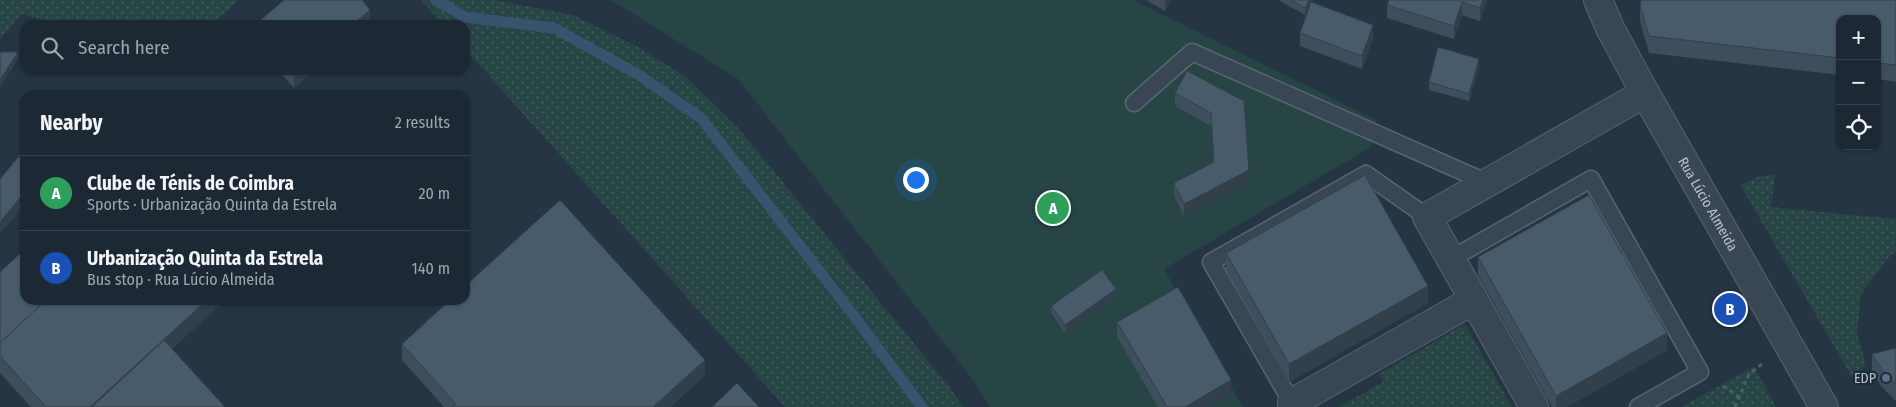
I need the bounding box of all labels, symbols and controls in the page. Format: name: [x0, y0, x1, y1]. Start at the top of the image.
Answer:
map controls: [1836, 15, 1881, 150]
button: +: [1836, 15, 1881, 60]
search box: [20, 20, 470, 75]
icon: search: [38, 34, 66, 62]
text: Search here: [78, 36, 170, 59]
button: −: [1836, 60, 1881, 105]
button: locate: [1836, 105, 1881, 150]
text: Nearby: [40, 110, 102, 136]
text: 2 results: [395, 113, 450, 132]
street label: Rua Lúcio Almeida: [1675, 154, 1742, 254]
your location: [903, 167, 929, 193]
text: Clube de Ténis de Coimbra: [87, 172, 294, 195]
text: A: [52, 184, 60, 203]
text: 20 m: [419, 184, 450, 203]
pin: A: [1037, 189, 1069, 227]
text: Sports · Urbanização Quinta da Estrela: [87, 195, 337, 214]
text: Urbanização Quinta da Estrela: [87, 247, 323, 270]
text: B: [52, 259, 60, 278]
text: 140 m: [412, 259, 450, 278]
text: Bus stop · Rua Lúcio Almeida: [87, 270, 275, 289]
pin: B: [1714, 290, 1746, 328]
place label: EDP: [1854, 370, 1876, 387]
marker: EDP: [1880, 372, 1892, 384]

